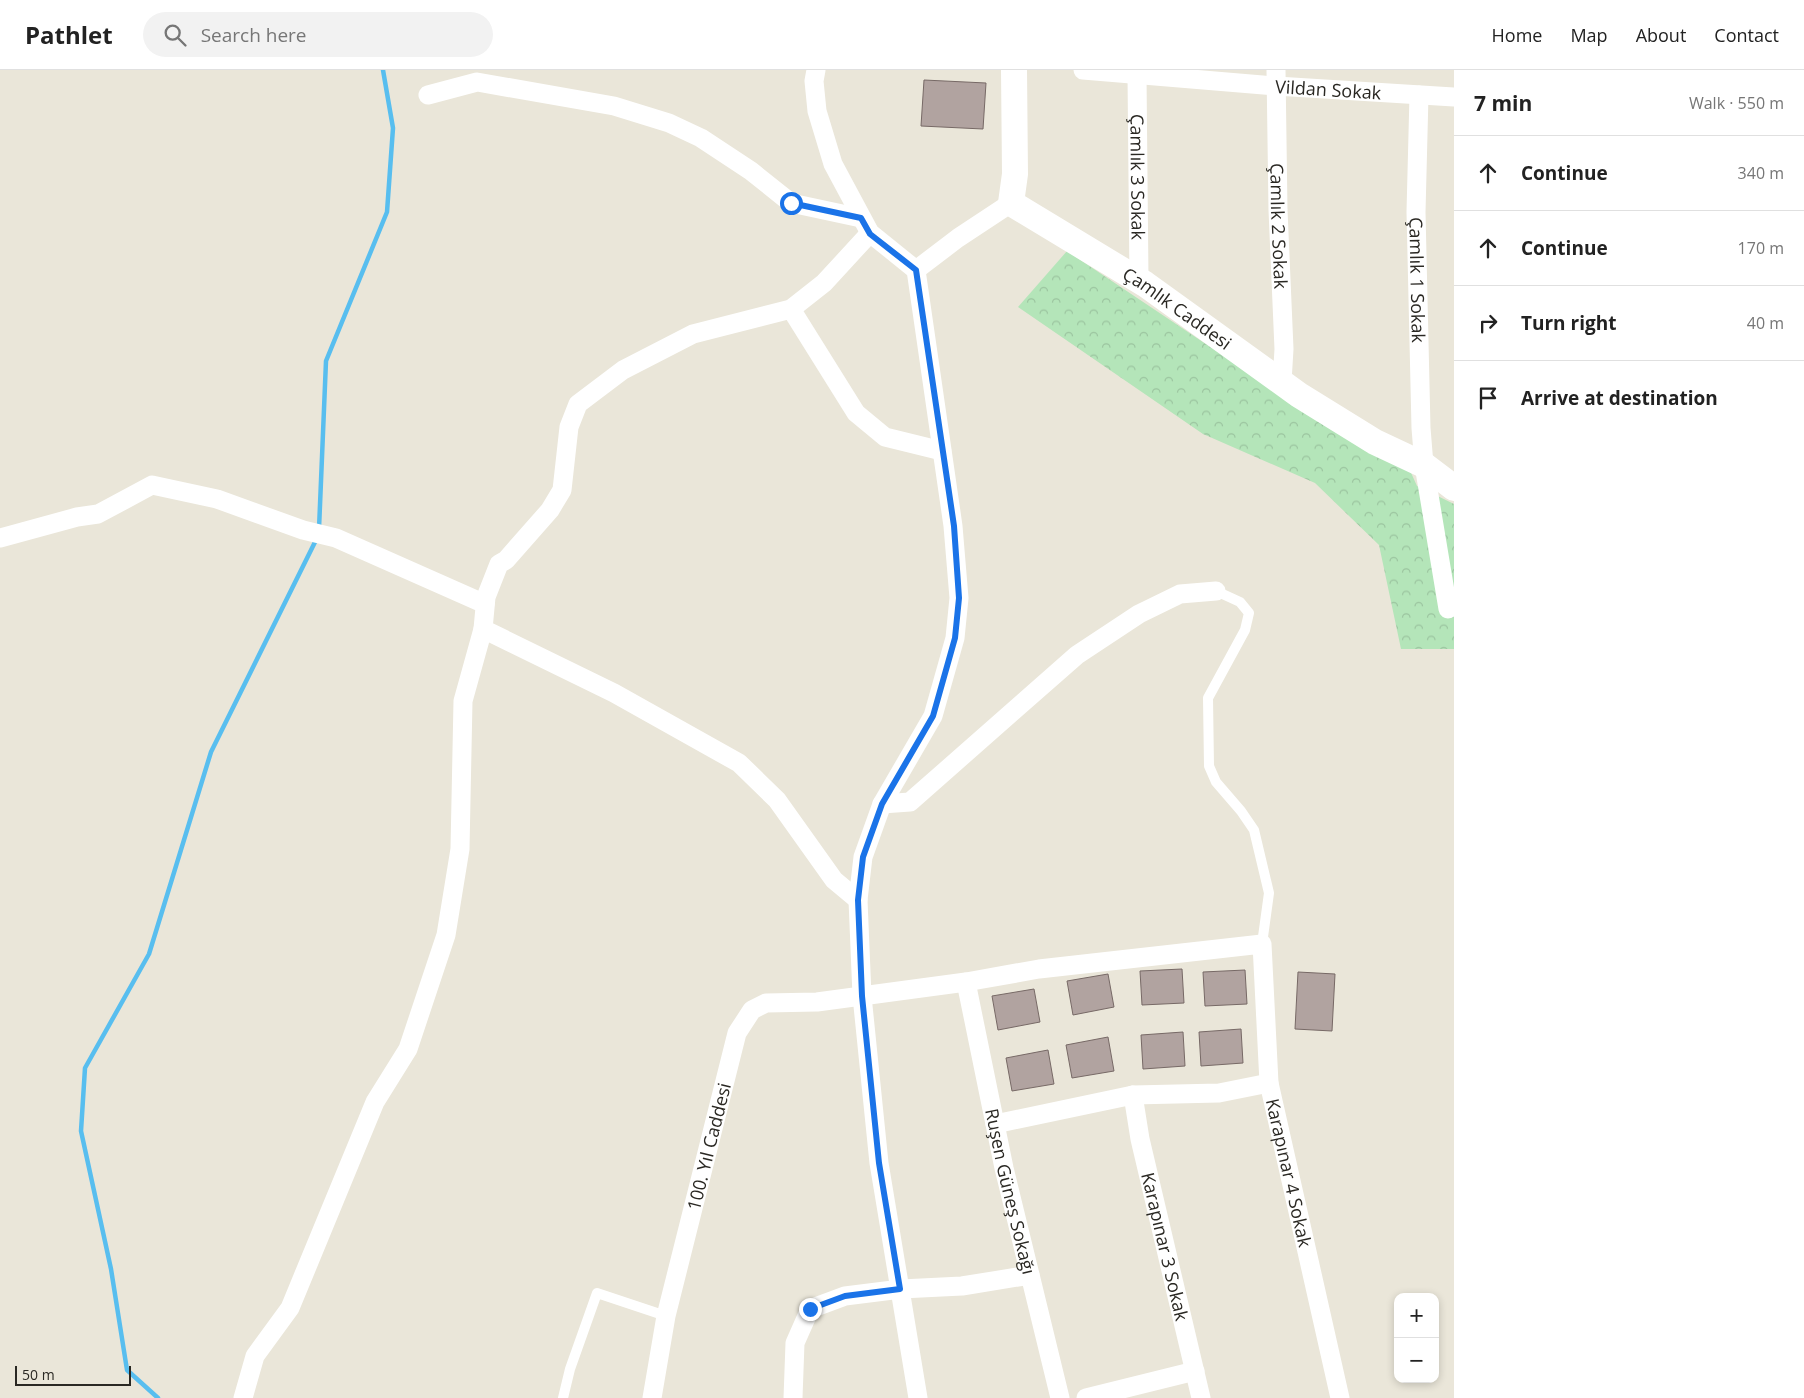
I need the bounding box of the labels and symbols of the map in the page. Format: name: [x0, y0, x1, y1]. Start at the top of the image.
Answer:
street label: Vildan Sokak: [1274, 74, 1383, 105]
street label: Çamlık 3 Sokak: [1125, 114, 1151, 241]
street label: Çamlık 2 Sokak: [1265, 163, 1293, 290]
route start: [780, 192, 803, 215]
street label: Çamlık 1 Sokak: [1404, 217, 1431, 344]
street label: Çamlık Caddesi: [1118, 261, 1236, 355]
street label: 100. Yıl Caddesi: [681, 1080, 736, 1213]
street label: Karapınar 4 Sokak: [1261, 1096, 1318, 1250]
street label: Ruşen Güneş Sokağı: [980, 1106, 1041, 1277]
street label: Karapınar 3 Sokak: [1136, 1170, 1195, 1324]
route end: [799, 1298, 822, 1321]
scale bar: [15, 1363, 131, 1386]

